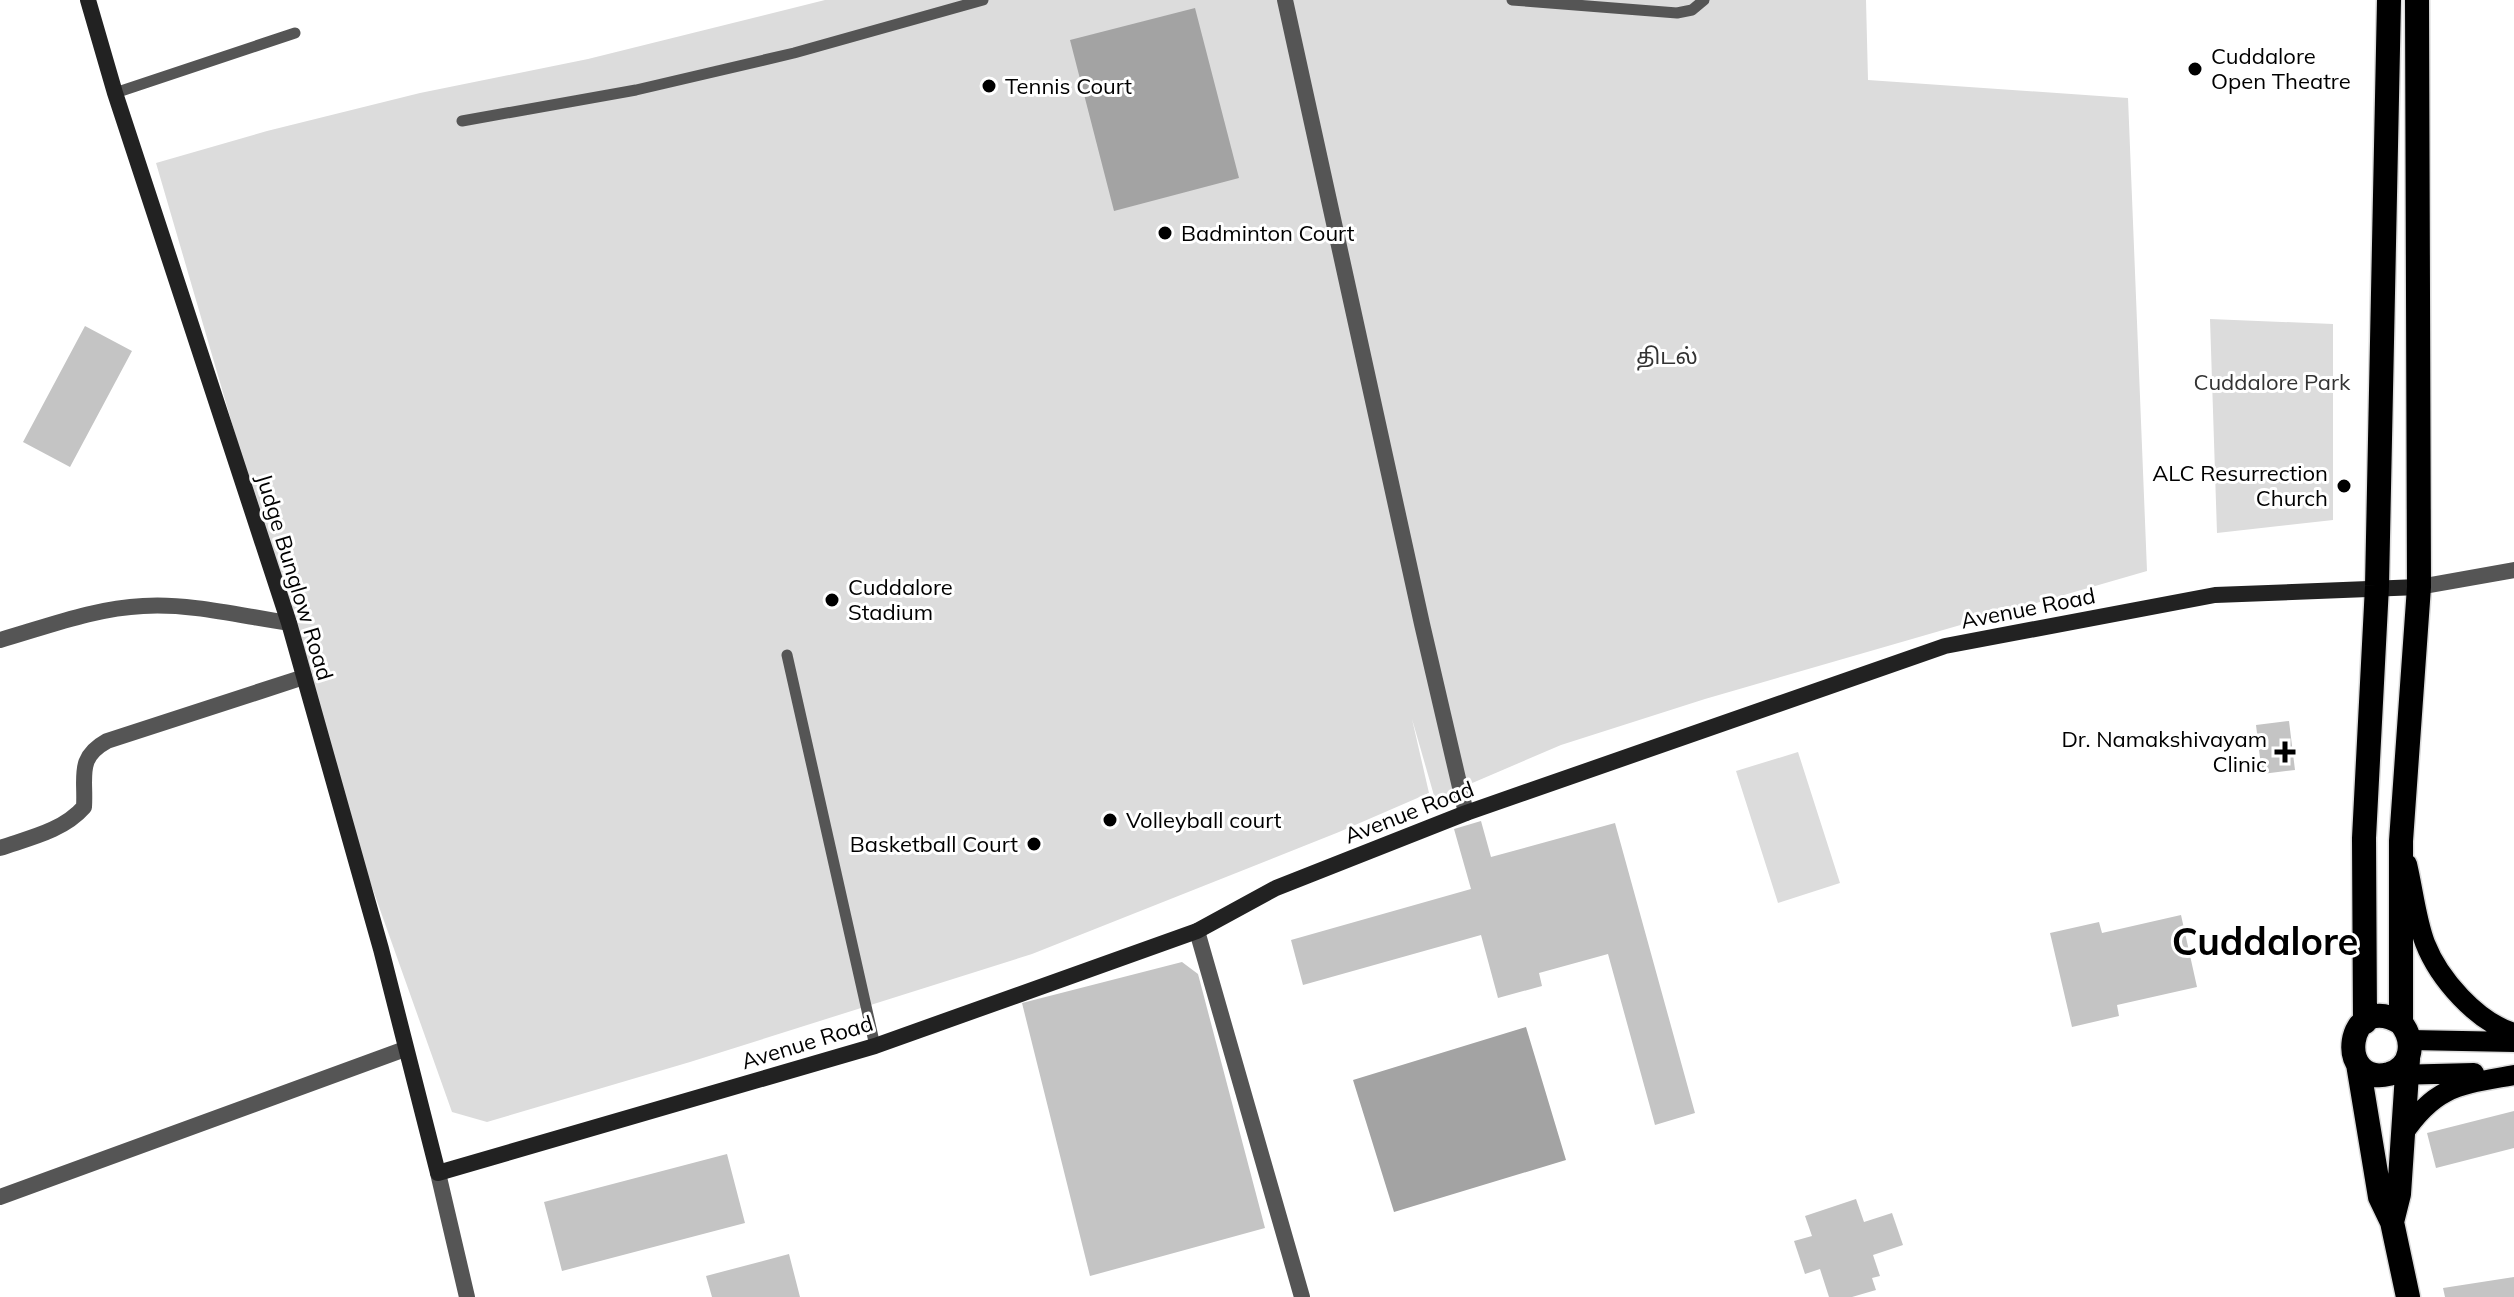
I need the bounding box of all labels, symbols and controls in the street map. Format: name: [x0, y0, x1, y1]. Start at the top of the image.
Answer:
place label: Cuddalore Open Theatre: [2211, 42, 2351, 95]
marker: Cuddalore Open Theatre: [2186, 60, 2204, 78]
place label: Tennis Court: [1005, 72, 1132, 100]
marker: Tennis Court: [980, 77, 998, 95]
place label: Badminton Court: [1181, 219, 1355, 247]
marker: Badminton Court: [1156, 224, 1174, 242]
park label: திடல்: [1636, 342, 1698, 371]
park label: Cuddalore Park: [2194, 368, 2351, 396]
place label: ALC Resurrection Church: [2152, 459, 2328, 512]
street label: Judge Bunglow Road: [250, 470, 340, 684]
marker: ALC Resurrection Church: [2335, 477, 2353, 495]
place label: Cuddalore Stadium: [848, 573, 953, 626]
street label: Avenue Road: [1958, 581, 2098, 635]
marker: Cuddalore Stadium: [823, 591, 841, 609]
place label: Dr. Namakshivayam Clinic: [2061, 725, 2267, 778]
marker: Dr. Namakshivayam Clinic: [2274, 741, 2296, 763]
street label: Avenue Road: [1340, 775, 1478, 849]
place label: Volleyball court: [1126, 806, 1282, 834]
marker: Volleyball court: [1101, 811, 1119, 829]
place label: Basketball Court: [850, 830, 1018, 858]
marker: Basketball Court: [1025, 835, 1043, 853]
district label: Cuddalore: [2172, 917, 2358, 965]
street label: Avenue Road: [738, 1009, 876, 1075]

